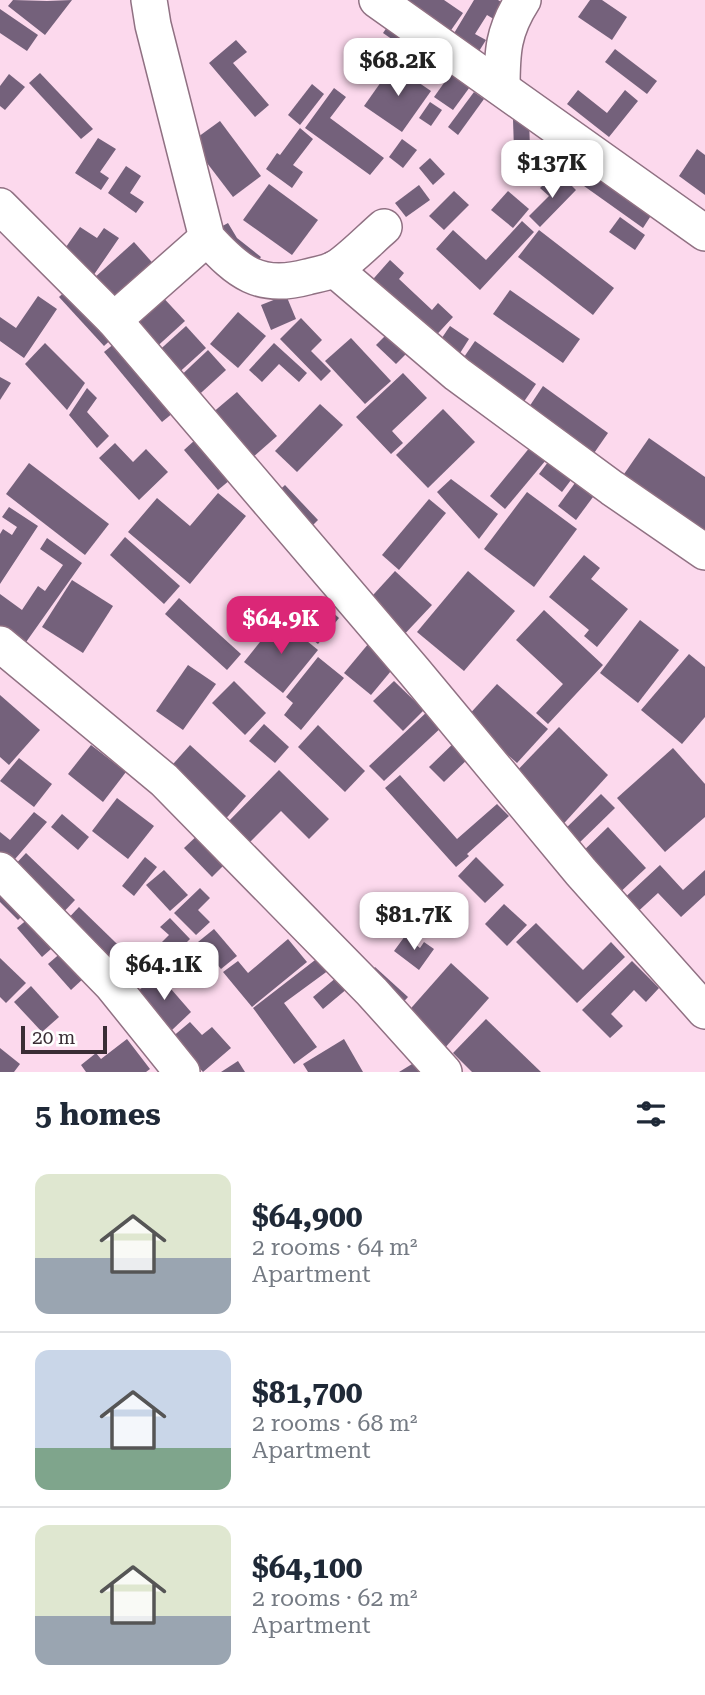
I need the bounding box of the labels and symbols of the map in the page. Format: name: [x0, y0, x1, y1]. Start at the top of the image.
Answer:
pin: $68.2K: [341, 38, 455, 98]
pin: $137K: [503, 140, 601, 200]
pin: $64.9K: [224, 596, 338, 656]
pin: $81.7K: [357, 892, 471, 952]
pin: $64.1K: [107, 942, 221, 1002]
scale bar: [21, 1023, 107, 1055]

